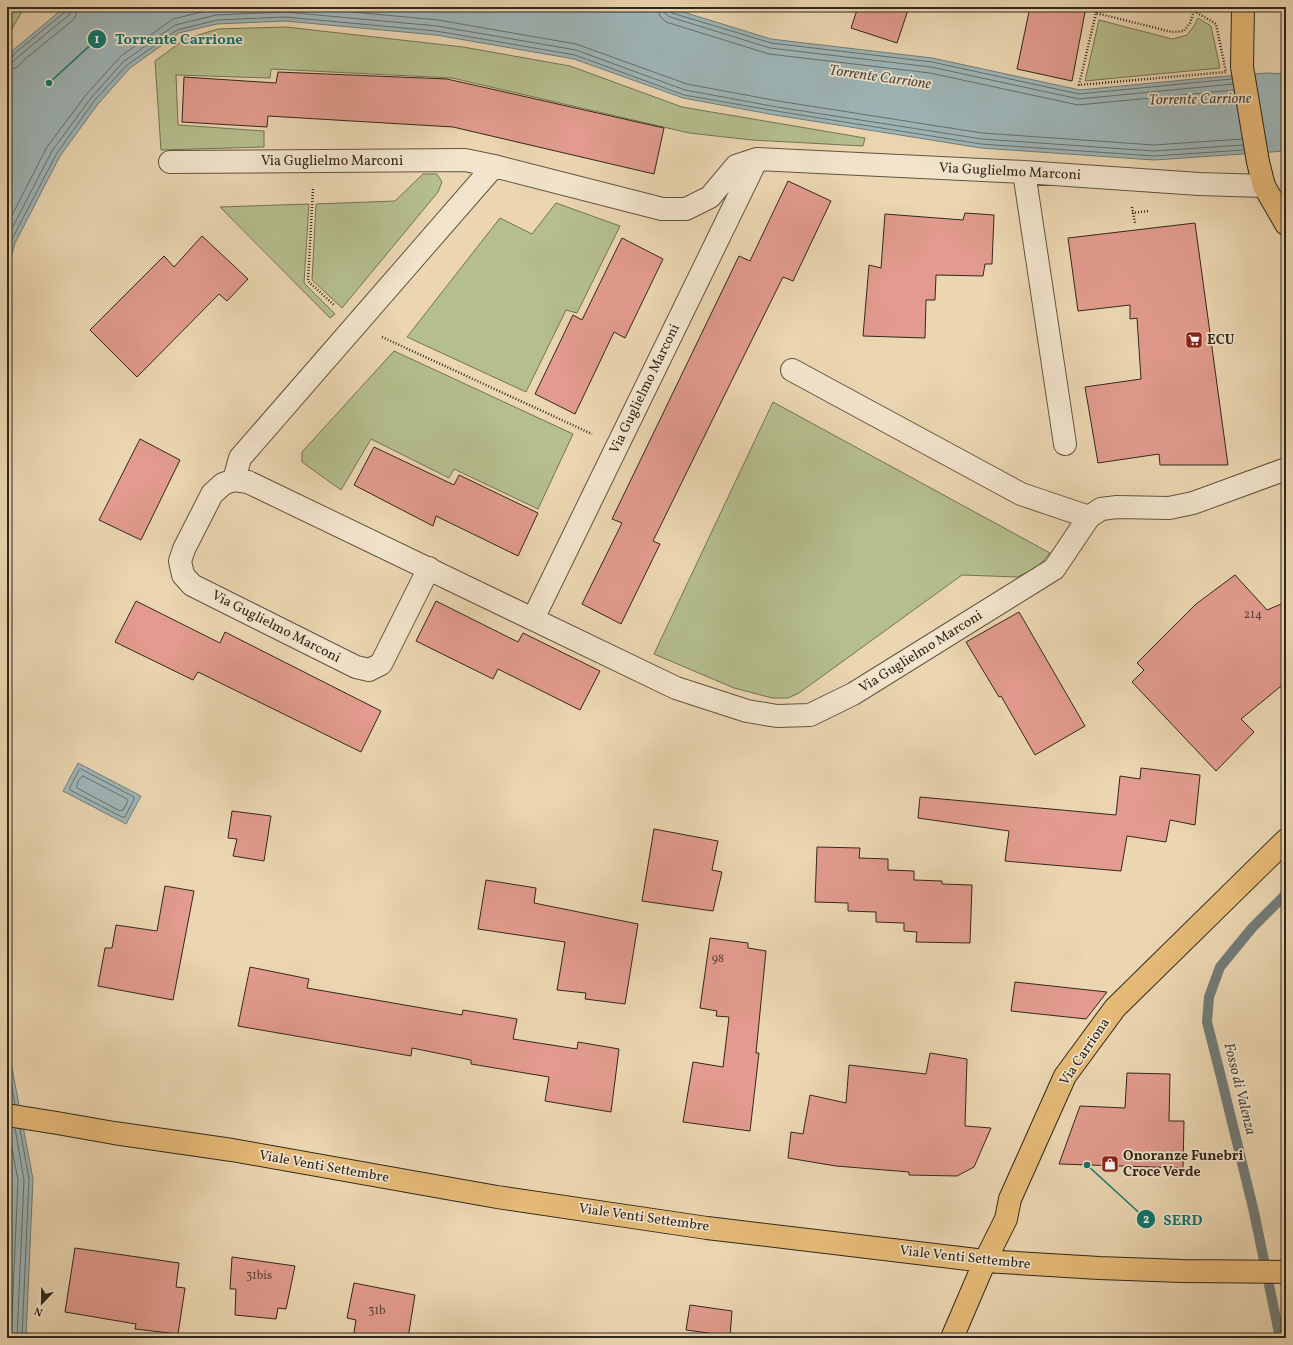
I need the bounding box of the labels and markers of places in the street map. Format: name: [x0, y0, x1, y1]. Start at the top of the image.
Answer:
callout: Torrente Carrione: [87, 26, 250, 53]
supermarket icon: ECU: [1184, 330, 1204, 350]
place label: ECU: [1207, 331, 1235, 350]
place label: Onoranze Funebri Croce Verde: [1123, 1147, 1243, 1182]
shop icon: Onoranze Funebri Croce Verde: [1100, 1154, 1120, 1174]
callout: SERD: [1136, 1206, 1211, 1233]

